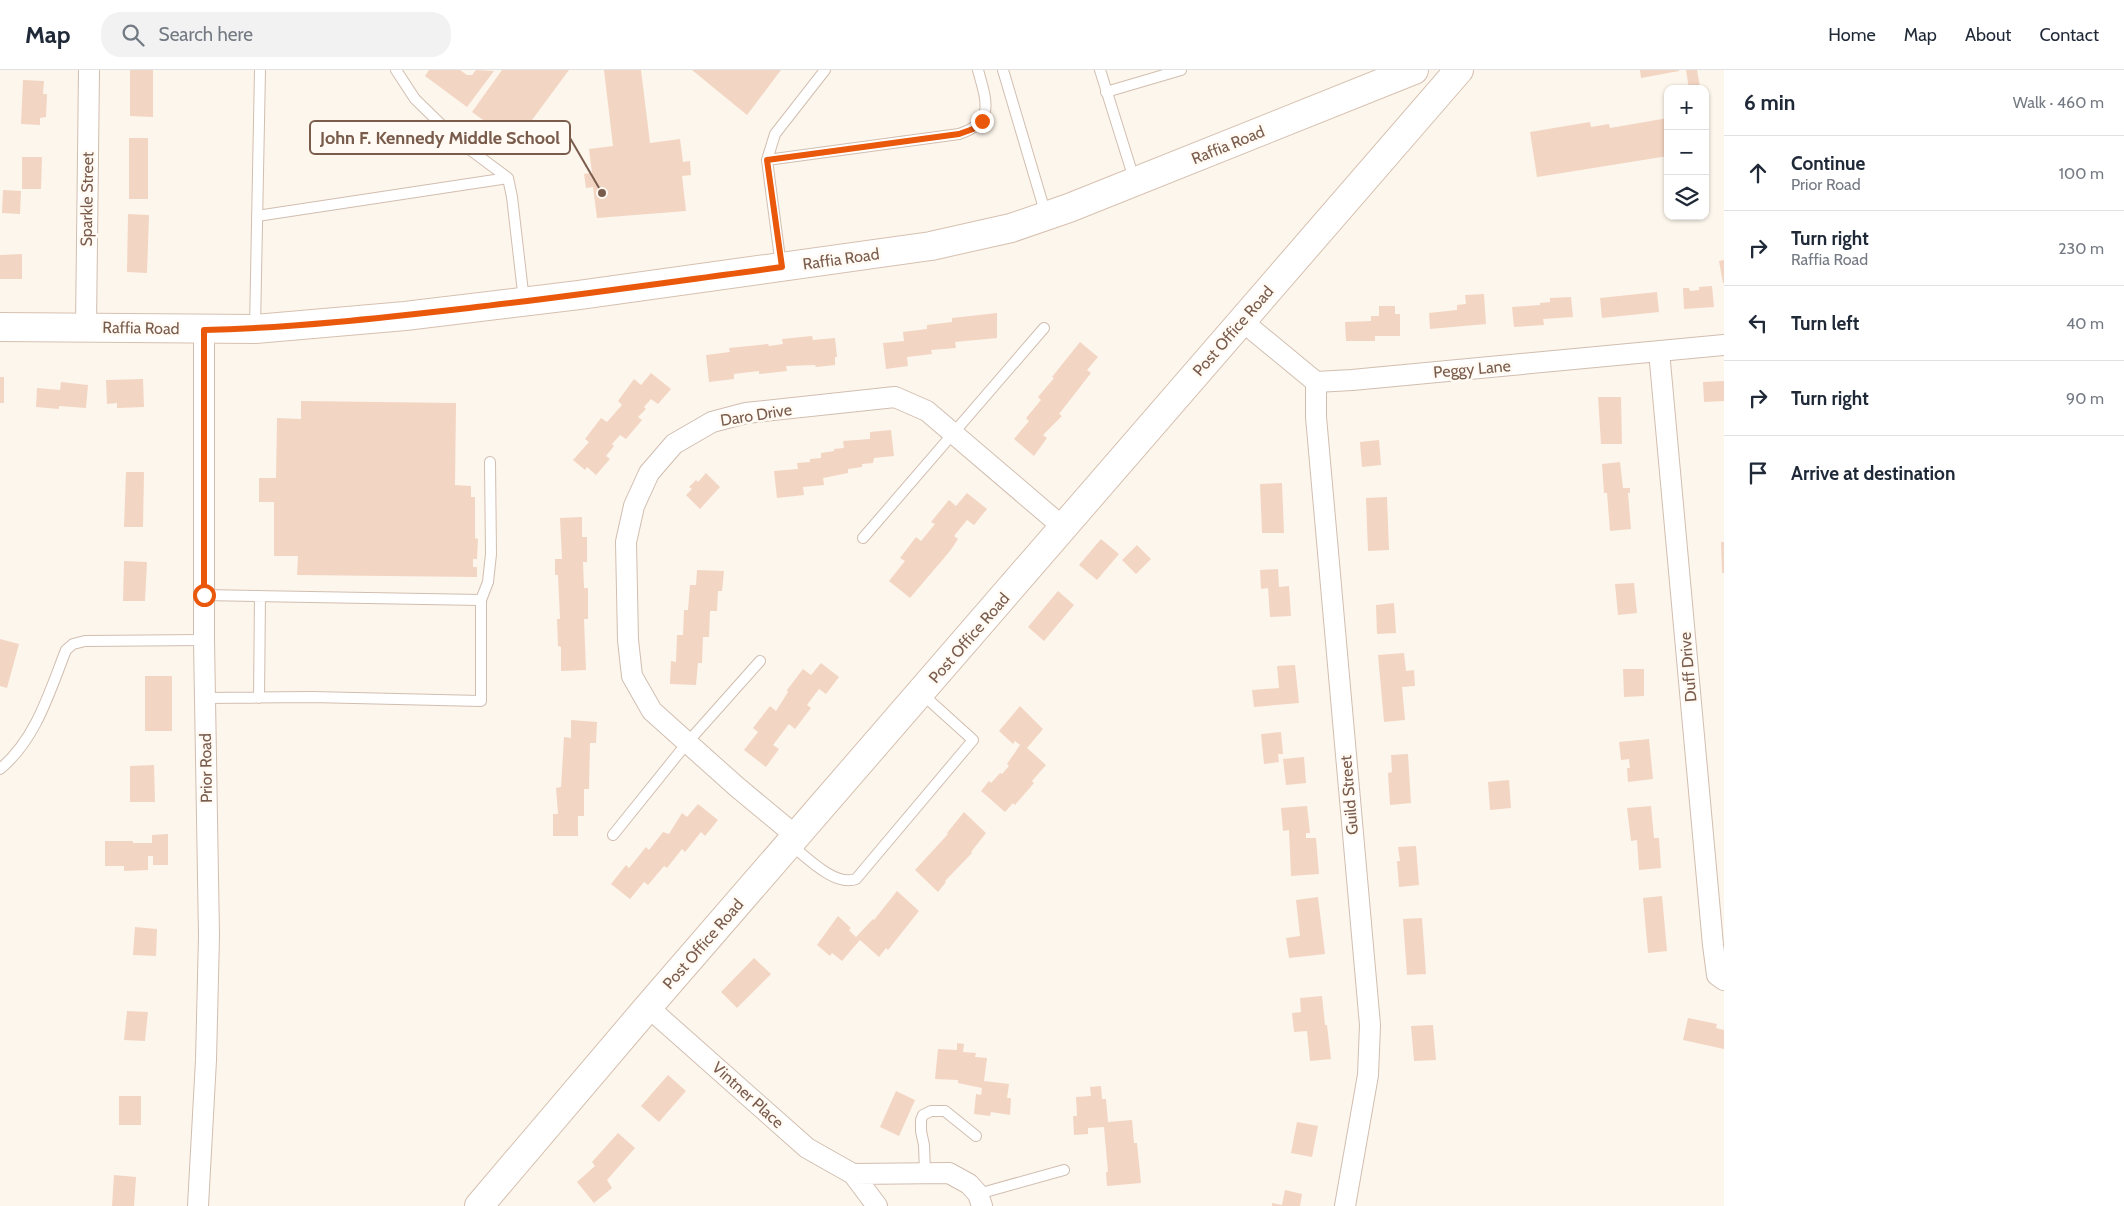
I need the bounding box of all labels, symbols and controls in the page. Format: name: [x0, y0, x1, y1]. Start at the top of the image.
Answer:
search box: [101, 12, 451, 57]
text: Map: [25, 20, 71, 49]
icon: search: [119, 21, 147, 49]
text: Search here: [159, 23, 253, 46]
text: Home: [1828, 24, 1876, 46]
text: Map: [1904, 24, 1937, 46]
text: About: [1965, 24, 2011, 46]
text: Contact: [2039, 24, 2099, 46]
map controls: [1664, 85, 1709, 220]
button: +: [1664, 85, 1709, 130]
text: 6 min: [1744, 90, 1795, 115]
text: Walk · 460 m: [2013, 93, 2104, 112]
route end: [971, 110, 994, 133]
callout: John F. Kennedy Middle School: [310, 121, 570, 154]
street label: Raffia Road: [1189, 122, 1267, 168]
text: John F. Kennedy Middle School: [319, 127, 560, 149]
button: −: [1664, 130, 1709, 175]
street label: Sparkle Street: [77, 151, 97, 246]
text: Continue: [1791, 152, 1865, 175]
icon: ahead: [1744, 159, 1772, 187]
text: 100 m: [2059, 164, 2104, 183]
button: layers: [1664, 175, 1709, 220]
text: Prior Road: [1791, 175, 1861, 194]
text: Turn right: [1791, 227, 1869, 250]
icon: right: [1744, 234, 1772, 262]
text: 230 m: [2058, 239, 2104, 258]
street label: Raffia Road: [801, 244, 881, 274]
text: Raffia Road: [1791, 250, 1868, 269]
street label: Post Office Road: [1189, 282, 1277, 380]
icon: left: [1744, 309, 1772, 337]
text: Turn left: [1791, 312, 1859, 335]
text: 40 m: [2066, 314, 2104, 333]
street label: Raffia Road: [102, 318, 180, 338]
street label: Peggy Lane: [1433, 356, 1511, 382]
icon: right: [1744, 384, 1772, 412]
text: Turn right: [1791, 387, 1869, 410]
text: 90 m: [2066, 389, 2104, 408]
street label: Daro Drive: [719, 400, 793, 430]
icon: arrive: [1744, 459, 1772, 487]
text: Arrive at destination: [1791, 462, 1955, 485]
route start: [193, 584, 216, 607]
street label: Post Office Road: [925, 589, 1013, 687]
street label: Duff Drive: [1675, 631, 1701, 703]
street label: Prior Road: [196, 733, 216, 803]
street label: Guild Street: [1336, 754, 1362, 836]
street label: Post Office Road: [659, 895, 747, 993]
street label: Vintner Place: [708, 1058, 788, 1132]

